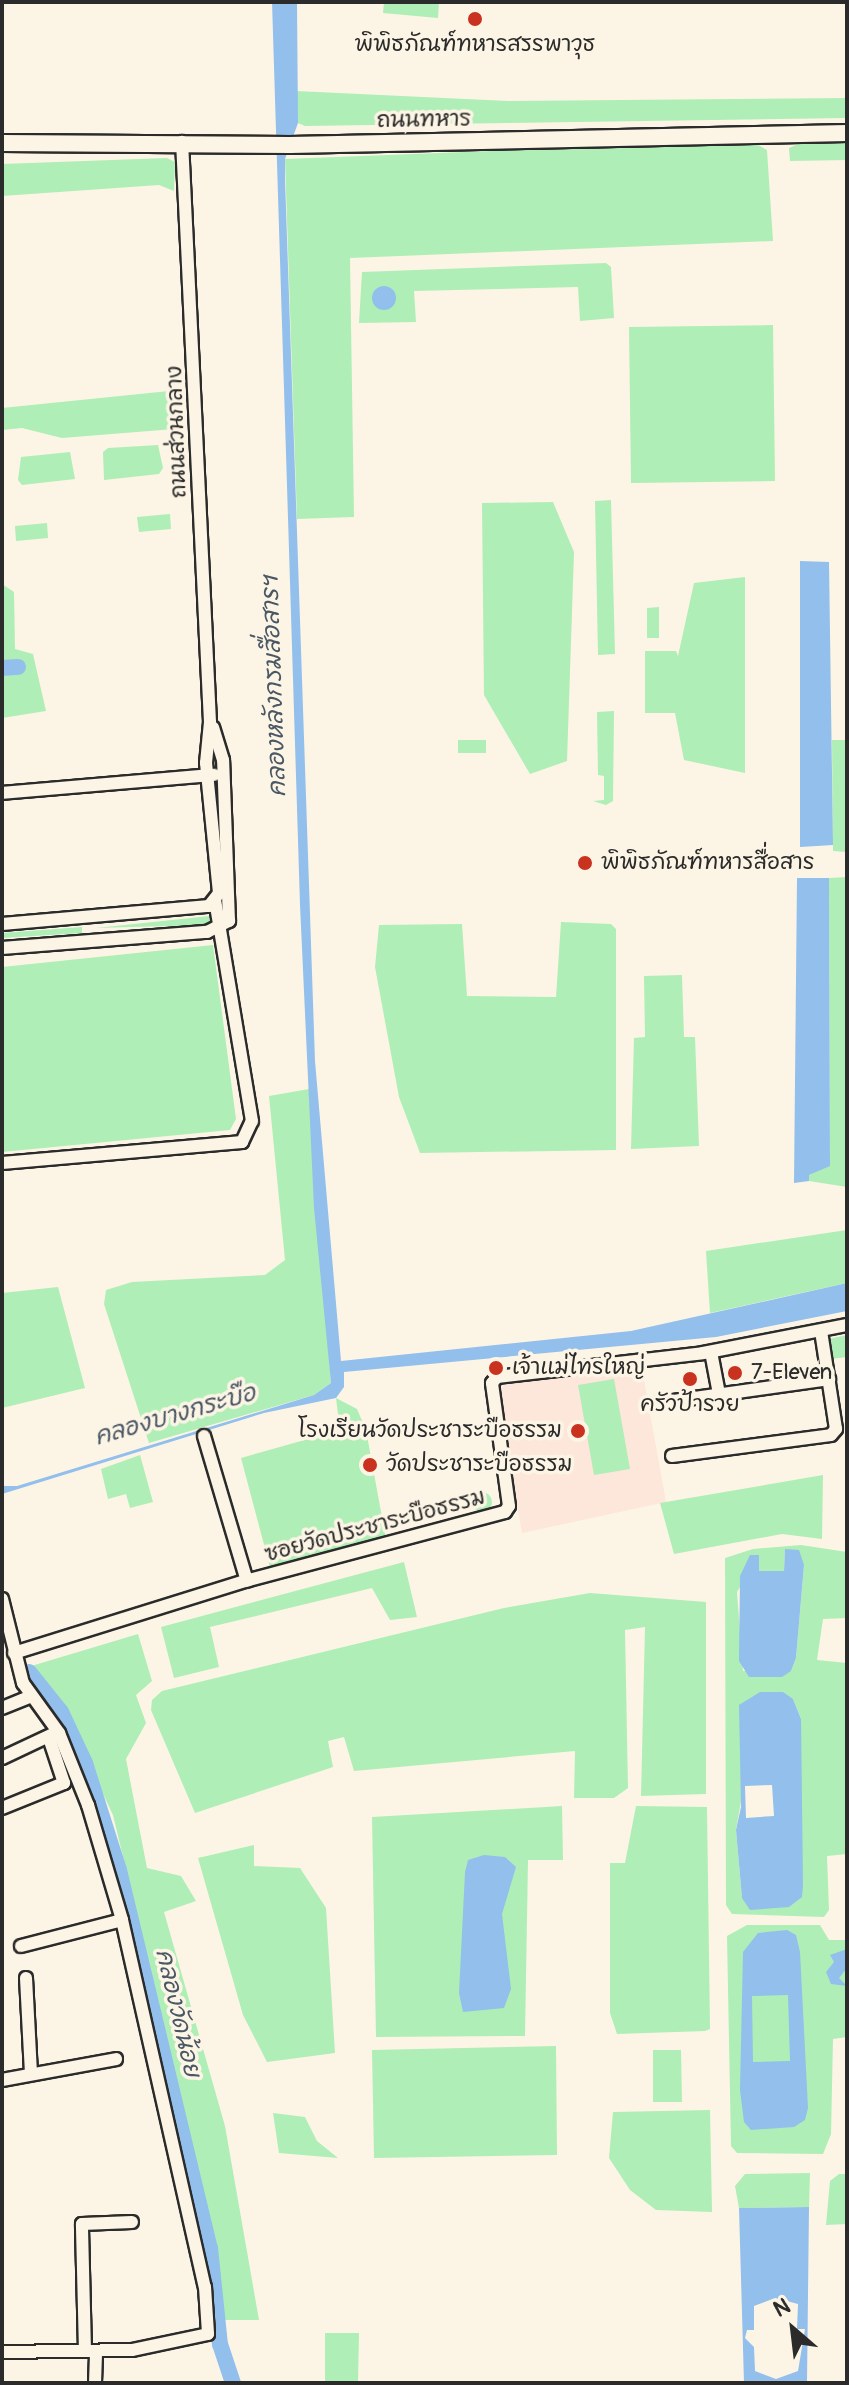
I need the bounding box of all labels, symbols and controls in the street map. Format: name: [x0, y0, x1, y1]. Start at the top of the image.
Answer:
marker: พิพิธภัณฑ์ทหารสรรพาวุธ: [466, 10, 484, 28]
place label: พิพิธภัณฑ์ทหารสรรพาวุธ: [354, 32, 596, 58]
street label: ถนนทหาร: [376, 106, 472, 134]
street label: ถนนส่วนกลาง: [161, 365, 193, 499]
water label: คลองหลังกรมสื่อสารฯ: [256, 575, 292, 797]
place label: พิพิธภัณฑ์ทหารสื่อสาร: [601, 850, 814, 876]
marker: พิพิธภัณฑ์ทหารสื่อสาร: [576, 854, 594, 872]
place label: เจ้าแม่ไทรใหญ่: [512, 1355, 645, 1381]
marker: เจ้าแม่ไทรใหญ่: [487, 1359, 505, 1377]
place label: 7-Eleven: [751, 1360, 832, 1386]
marker: 7-Eleven: [726, 1364, 744, 1382]
marker: ครัวป้ารวย: [681, 1370, 699, 1388]
water label: คลองบางกระบือ: [91, 1378, 259, 1452]
place label: ครัวป้ารวย: [640, 1392, 740, 1418]
place label: โรงเรียนวัดประชาระบือธรรม: [298, 1418, 562, 1444]
marker: โรงเรียนวัดประชาระบือธรรม: [569, 1422, 587, 1440]
place label: วัดประชาระบือธรรม: [386, 1452, 572, 1478]
marker: วัดประชาระบือธรรม: [361, 1456, 379, 1474]
street label: ซอยวัดประชาระบือธรรม: [262, 1484, 488, 1568]
water label: คลองวัดน้อย: [149, 1946, 207, 2080]
north arrow: [753, 2289, 833, 2369]
text: N: [769, 2292, 795, 2324]

